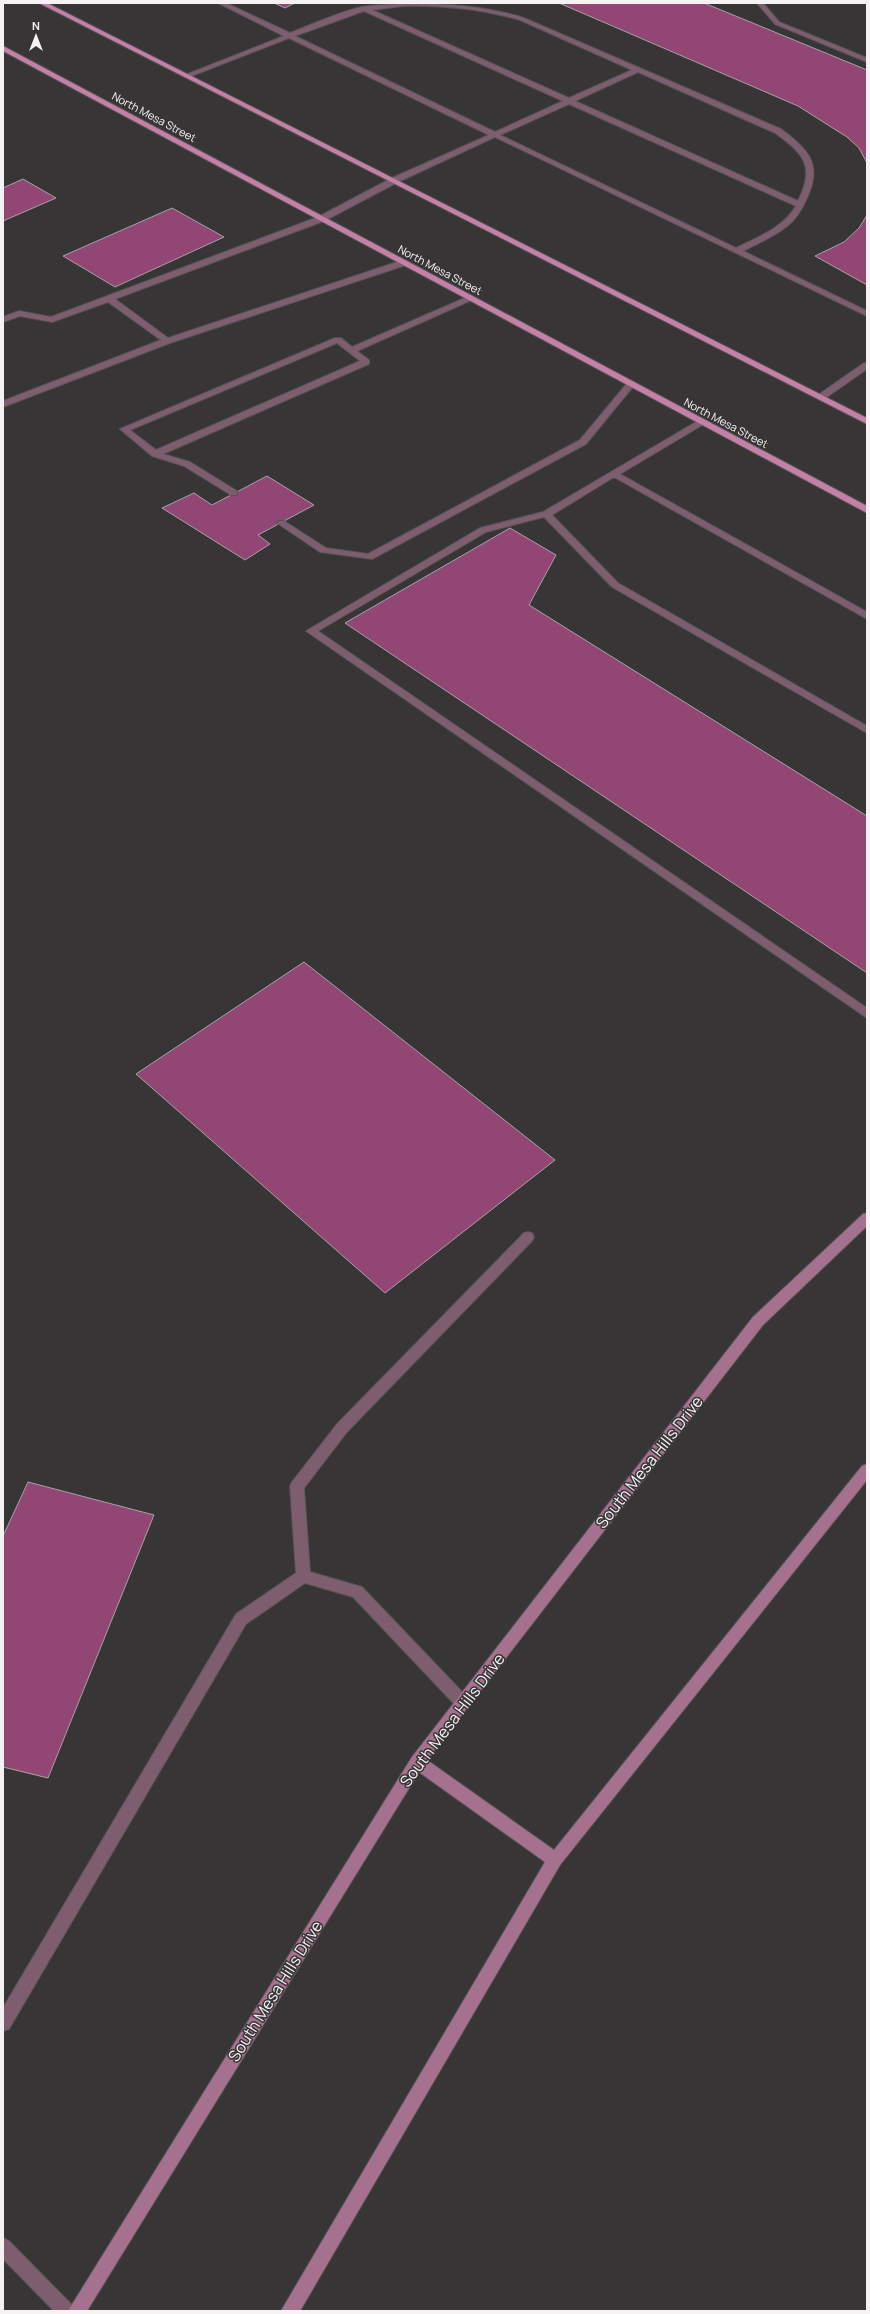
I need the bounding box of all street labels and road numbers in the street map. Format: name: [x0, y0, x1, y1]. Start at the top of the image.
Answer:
street label: North Mesa Street: [110, 88, 199, 145]
street label: North Mesa Street: [396, 241, 485, 298]
street label: North Mesa Street: [682, 394, 771, 451]
street label: South Mesa Hills Drive: [590, 1391, 708, 1533]
street label: South Mesa Hills Drive: [394, 1649, 510, 1791]
street label: South Mesa Hills Drive: [223, 1916, 327, 2066]

